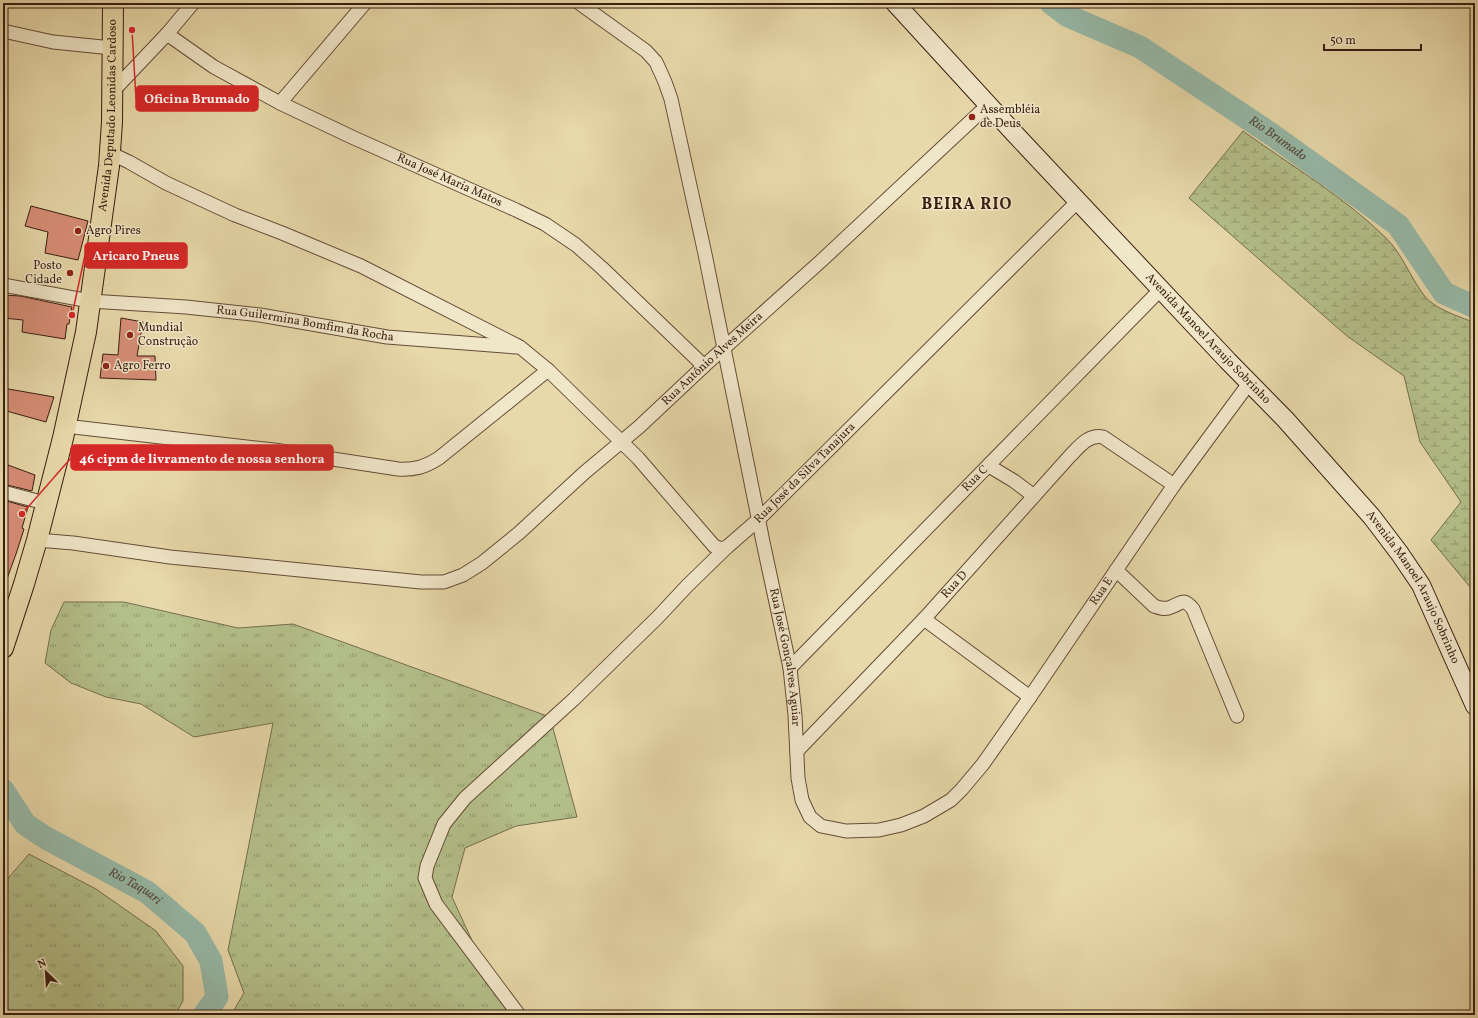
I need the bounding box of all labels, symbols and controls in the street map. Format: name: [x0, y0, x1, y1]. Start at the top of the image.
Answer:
street label: Avenida Deputado Leonidas Cardoso: [95, 19, 121, 213]
scale bar: [1324, 26, 1421, 52]
text: 50 m: [1330, 33, 1356, 49]
callout: Oficina Brumado: [136, 86, 258, 111]
text: Oficina Brumado: [144, 91, 250, 109]
place label: Assembléia de Deus: [980, 102, 1040, 132]
marker: Assembléia de Deus: [967, 112, 977, 122]
water label: Rio Brumado: [1245, 112, 1310, 166]
street label: Rua José Maria Matos: [394, 150, 505, 211]
district label: BEIRA RIO: [922, 194, 1012, 216]
place label: Agro Pires: [86, 223, 141, 239]
marker: Agro Pires: [73, 226, 83, 236]
callout: Aricaro Pneus: [85, 243, 187, 268]
text: Aricaro Pneus: [93, 248, 179, 266]
place label: Posto Cidade: [25, 258, 62, 288]
marker: Posto Cidade: [65, 268, 75, 278]
street label: Avenida Manoel Araujo Sobrinho: [1142, 270, 1274, 408]
street label: Rua Guilermina Bomfim da Rocha: [216, 302, 394, 346]
street label: Rua Antônio Alves Meira: [658, 309, 767, 409]
place label: Mundial Construção: [138, 320, 198, 350]
marker: Mundial Construção: [125, 330, 135, 340]
place label: Agro Ferro: [114, 358, 171, 374]
marker: Agro Ferro: [101, 361, 111, 371]
street label: Rua José da Silva Tanajura: [751, 419, 859, 527]
callout: 46 cipm de livramento de nossa senhora: [71, 445, 333, 470]
text: 46 cipm de livramento de nossa senhora: [79, 451, 325, 469]
street label: Rua C: [959, 462, 992, 495]
street label: Avenida Manoel Araujo Sobrinho: [1362, 507, 1463, 666]
street label: Rua D: [938, 567, 971, 602]
street label: Rua E: [1086, 574, 1117, 609]
street label: Rua José Gonçalves Aguiar: [765, 587, 804, 726]
water label: Rio Taquari: [105, 864, 166, 910]
north arrow: [26, 952, 66, 992]
text: N: [36, 956, 49, 973]

